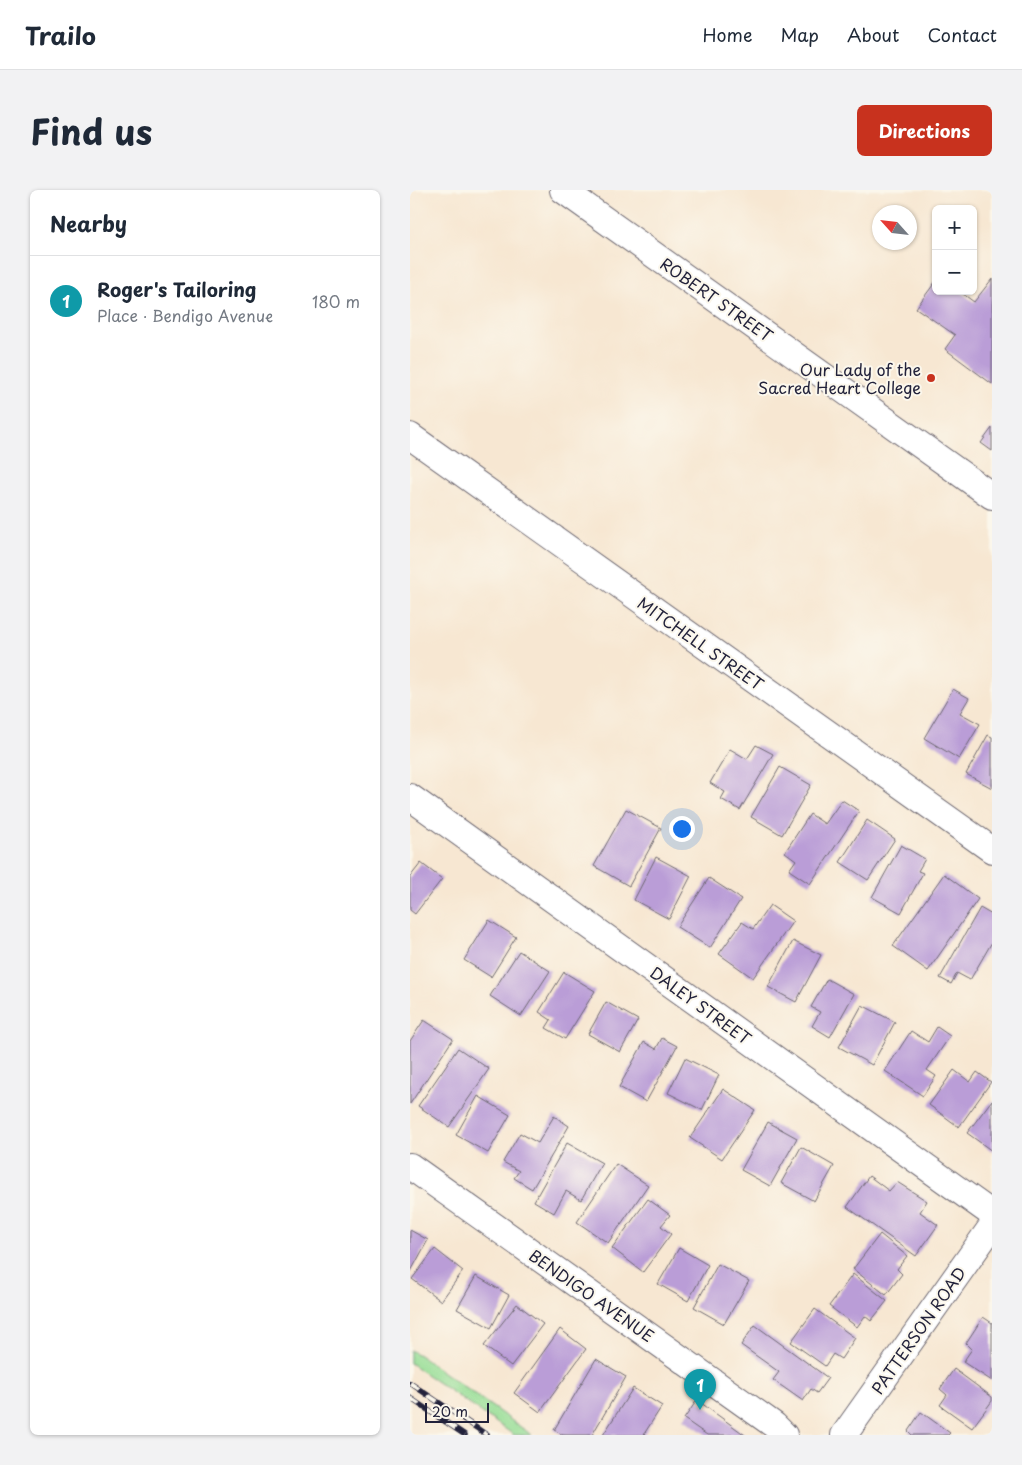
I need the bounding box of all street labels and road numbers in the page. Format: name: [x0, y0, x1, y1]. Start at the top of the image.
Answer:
street label: ROBERT STREET: [656, 251, 778, 347]
street label: MITCHELL STREET: [633, 591, 769, 695]
street label: DALEY STREET: [646, 960, 756, 1050]
street label: BENDIGO AVENUE: [525, 1243, 659, 1347]
street label: PATTERSON ROAD: [865, 1261, 971, 1399]

